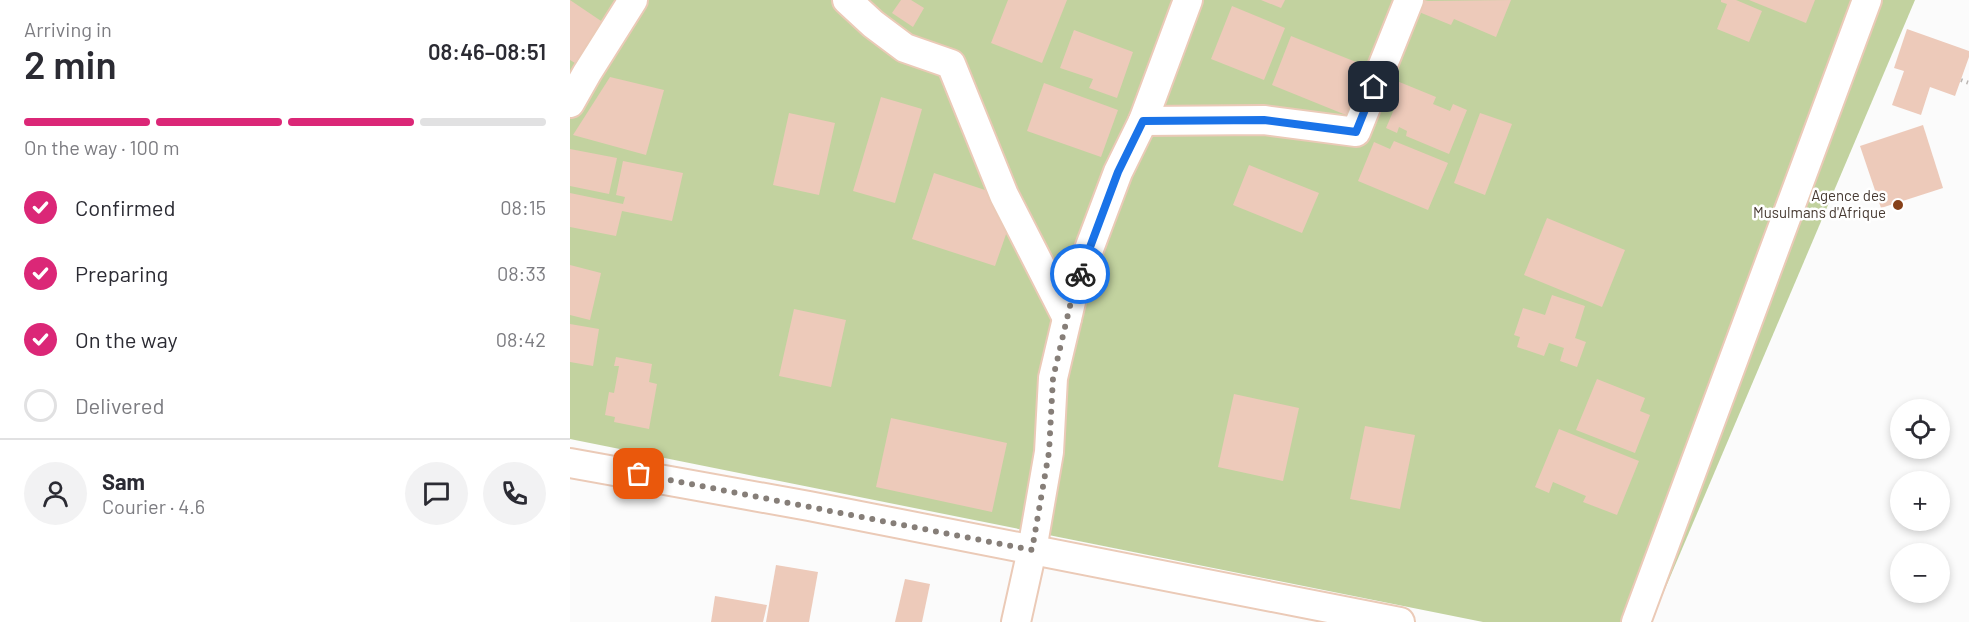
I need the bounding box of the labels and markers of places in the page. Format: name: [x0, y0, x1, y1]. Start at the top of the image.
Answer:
pin: [1348, 61, 1399, 112]
place label: Agence des Musulmans d'Afrique: [1753, 186, 1886, 221]
marker: Agence des Musulmans d'Afrique: [1891, 198, 1905, 212]
pin: [613, 448, 664, 499]

